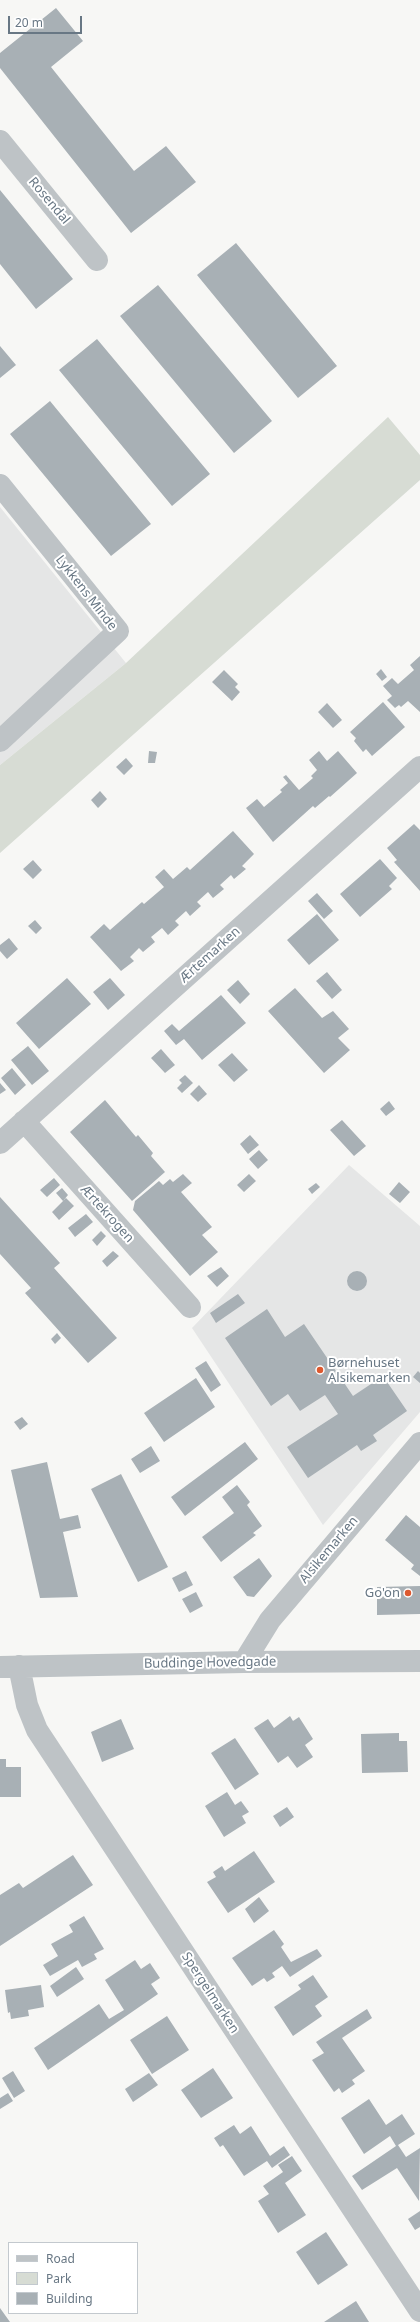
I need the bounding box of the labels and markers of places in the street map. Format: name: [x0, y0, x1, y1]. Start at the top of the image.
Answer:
place label: Børnehuset Alsikemarken: [328, 1355, 411, 1386]
marker: Børnehuset Alsikemarken: [315, 1365, 325, 1375]
place label: Go'on: [365, 1585, 400, 1601]
marker: Go'on: [403, 1588, 413, 1598]

